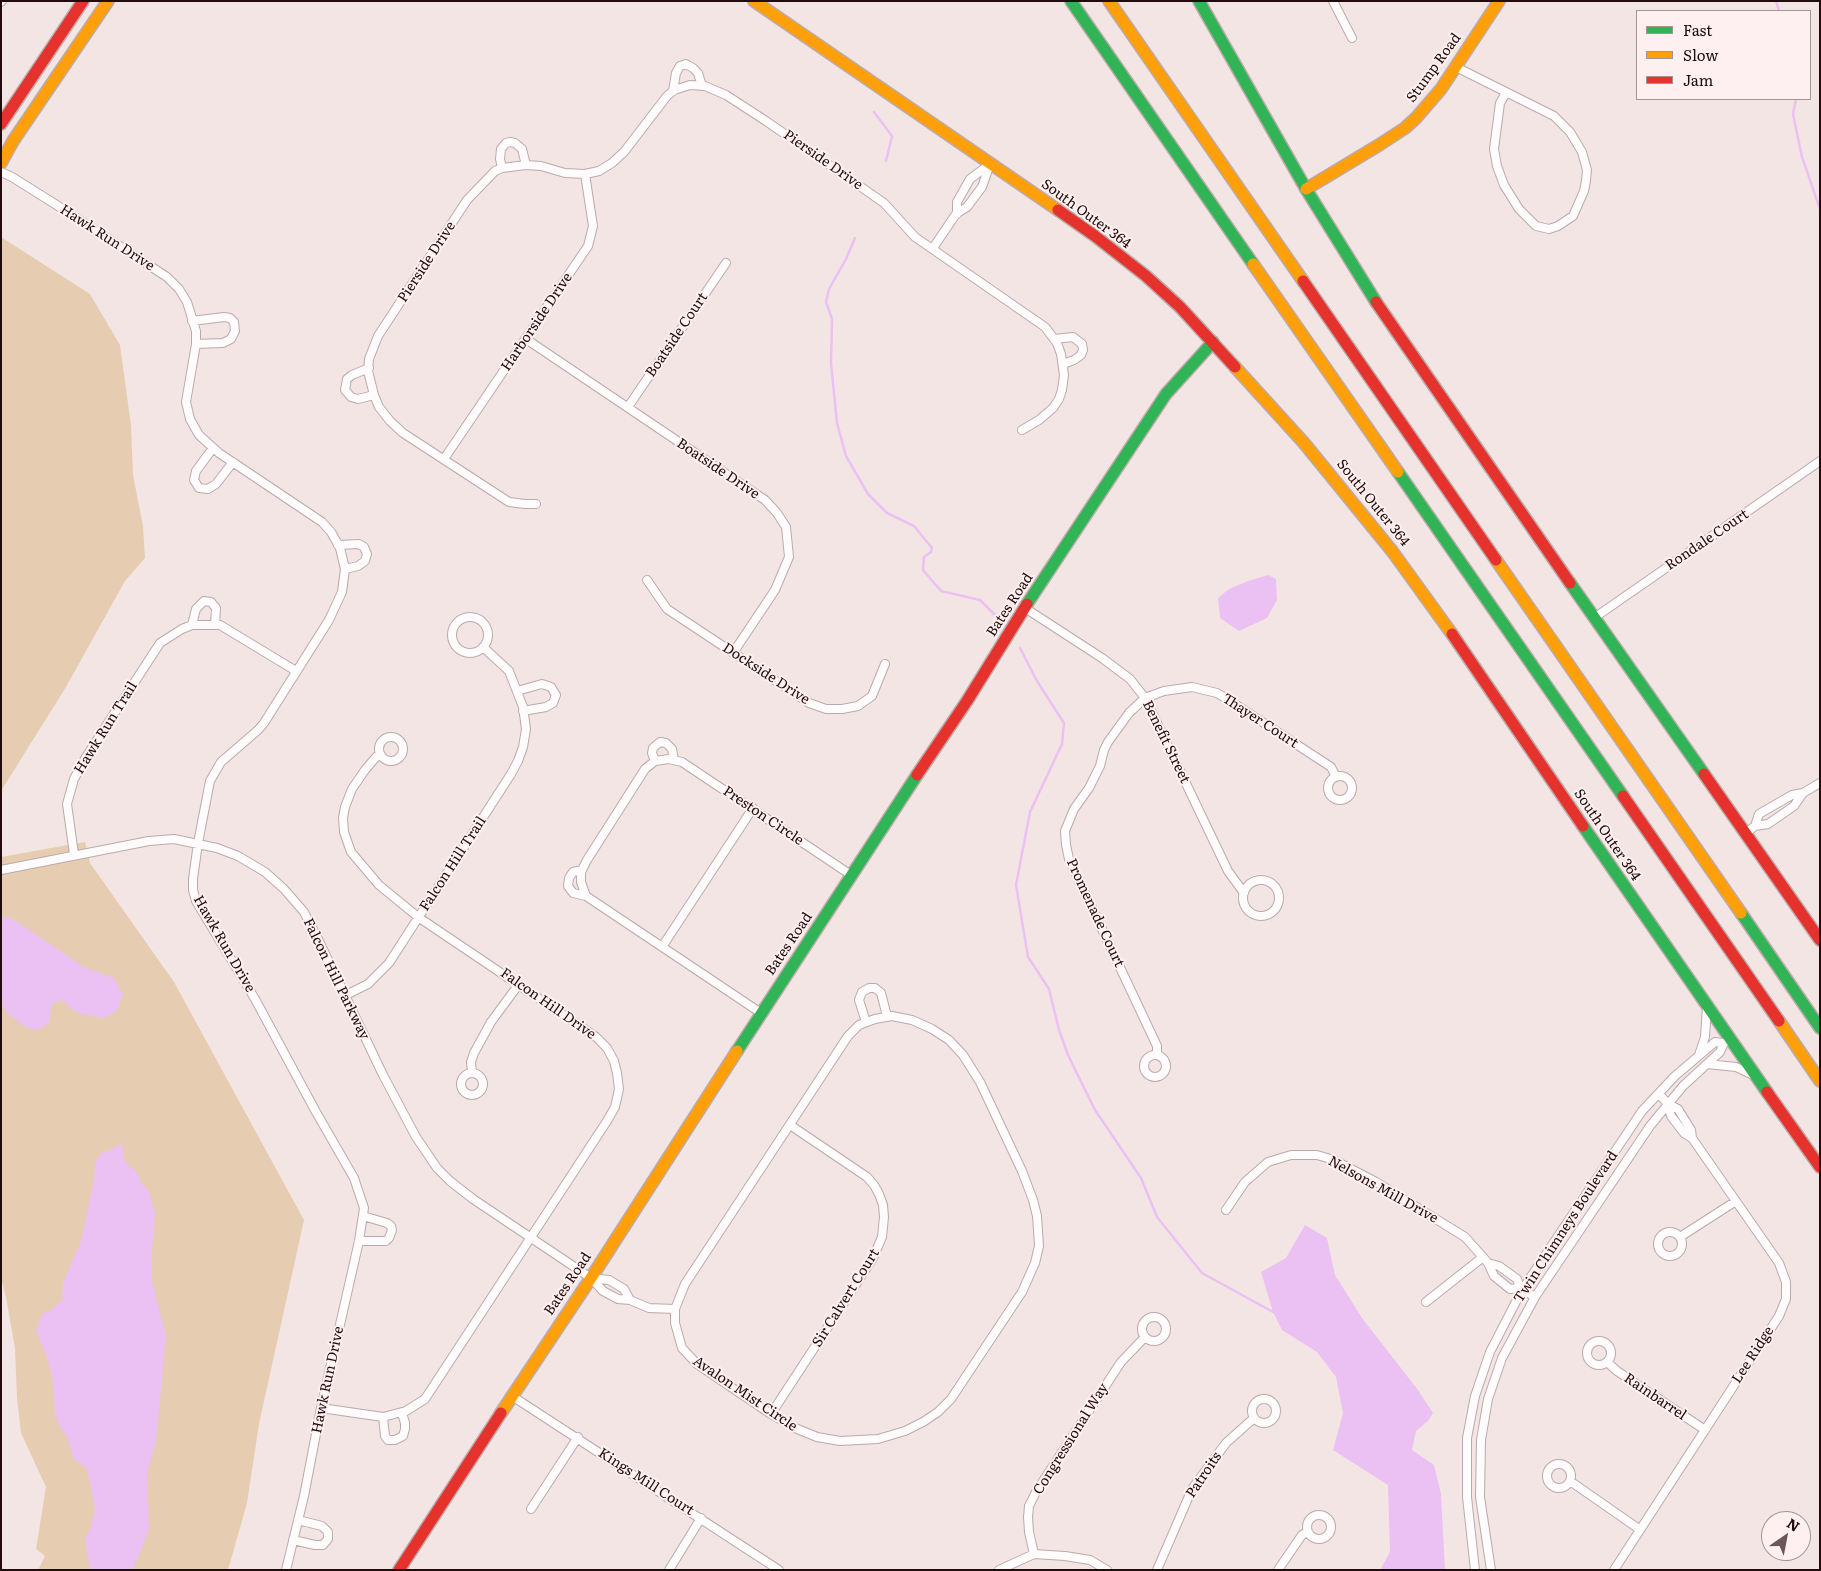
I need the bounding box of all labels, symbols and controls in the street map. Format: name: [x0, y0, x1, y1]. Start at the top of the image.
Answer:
legend: [1636, 10, 1811, 100]
text: Fast: [1683, 18, 1712, 41]
street label: Stump Road: [1403, 30, 1465, 106]
text: Slow: [1683, 43, 1718, 66]
text: Jam: [1683, 68, 1713, 91]
street label: Pierside Drive: [780, 126, 866, 194]
street label: South Outer 364: [1038, 176, 1134, 252]
street label: Hawk Run Drive: [57, 201, 157, 275]
street label: Pierside Drive: [395, 218, 459, 306]
street label: Harborside Drive: [498, 270, 576, 374]
street label: Boatside Court: [642, 289, 712, 381]
street label: Boatside Drive: [673, 435, 763, 503]
street label: South Outer 364: [1333, 456, 1413, 550]
street label: Rondale Court: [1662, 506, 1752, 574]
street label: Bates Road: [983, 570, 1037, 640]
street label: Dockside Drive: [719, 640, 813, 708]
street label: Hawk Run Trail: [71, 679, 141, 777]
street label: Thayer Court: [1219, 690, 1301, 752]
street label: Benefit Street: [1139, 698, 1193, 786]
street label: Preston Circle: [720, 783, 806, 849]
street label: South Outer 364: [1570, 786, 1644, 884]
street label: Falcon Hill Trail: [416, 814, 490, 914]
street label: Promenade Court: [1062, 856, 1128, 970]
street label: Hawk Run Drive: [189, 893, 259, 995]
street label: Bates Road: [762, 909, 816, 979]
street label: Falcon Hill Parkway: [299, 916, 373, 1042]
street label: Falcon Hill Drive: [497, 965, 599, 1043]
street label: Twin Chimneys Boulevard: [1511, 1148, 1621, 1306]
street label: Nelsons Mill Drive: [1325, 1153, 1441, 1227]
street label: Sir Calvert Court: [809, 1246, 883, 1350]
street label: Bates Road: [541, 1249, 595, 1319]
street label: Lee Ridge: [1728, 1323, 1778, 1387]
street label: Hawk Run Drive: [308, 1325, 348, 1435]
street label: Avalon Mist Circle: [690, 1353, 800, 1435]
street label: Rainbarrel: [1621, 1370, 1689, 1424]
street label: Congressional Way: [1030, 1380, 1112, 1498]
street label: Kings Mill Court: [595, 1445, 697, 1519]
street label: Patroits: [1183, 1449, 1225, 1501]
north arrow: [1761, 1511, 1811, 1561]
text: N: [1783, 1513, 1804, 1536]

